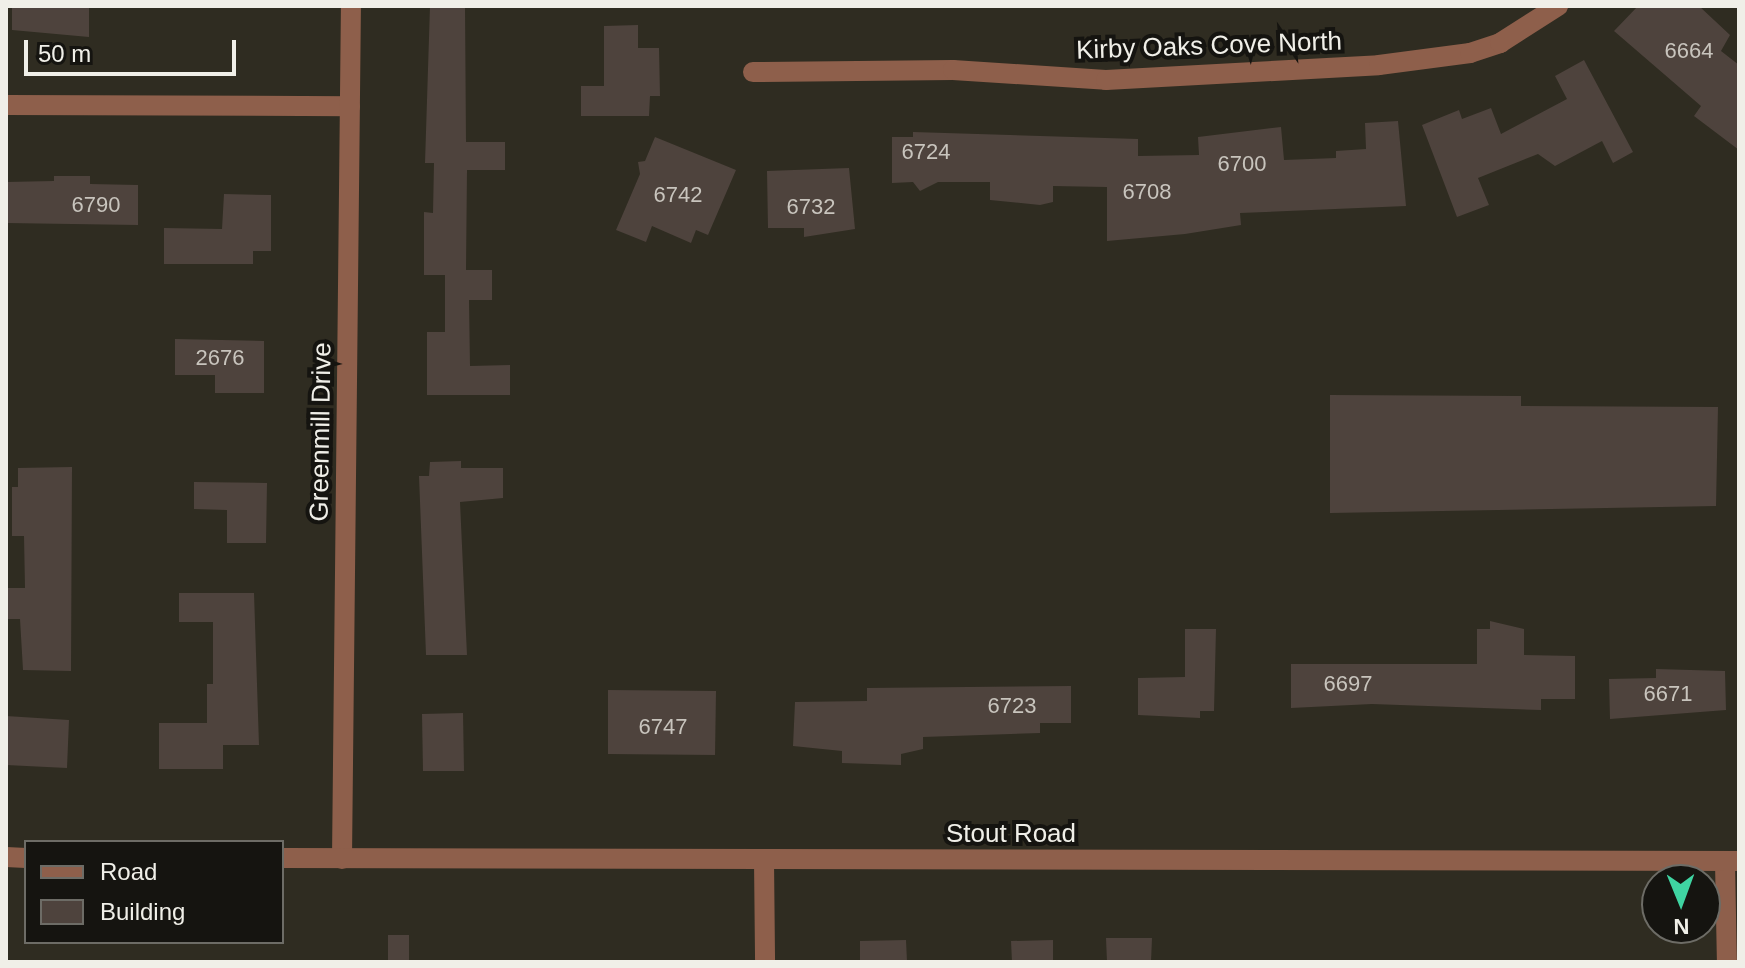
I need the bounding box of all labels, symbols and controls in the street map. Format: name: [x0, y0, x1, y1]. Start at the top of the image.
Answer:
scale bar: [28, 24, 240, 74]
street label: Kirby Oaks Cove North: [1076, 26, 1342, 66]
house number: 6664: [1665, 38, 1713, 64]
text: 50 m: [38, 40, 91, 67]
house number: 6724: [902, 139, 950, 165]
house number: 6700: [1218, 151, 1266, 177]
house number: 6708: [1123, 179, 1171, 205]
house number: 6742: [654, 182, 702, 208]
house number: 6790: [72, 192, 120, 218]
house number: 6732: [787, 194, 835, 220]
street label: Greenmill Drive: [304, 342, 338, 522]
house number: 2676: [196, 345, 244, 371]
house number: 6697: [1324, 671, 1372, 697]
house number: 6671: [1644, 681, 1692, 707]
house number: 6723: [988, 693, 1036, 719]
house number: 6747: [639, 714, 687, 740]
street label: Stout Road: [946, 818, 1076, 850]
legend: [24, 840, 284, 944]
text: Road: [100, 858, 157, 885]
north arrow: [1641, 864, 1721, 944]
text: Building: [100, 898, 185, 925]
text: N: [1673, 914, 1690, 939]

